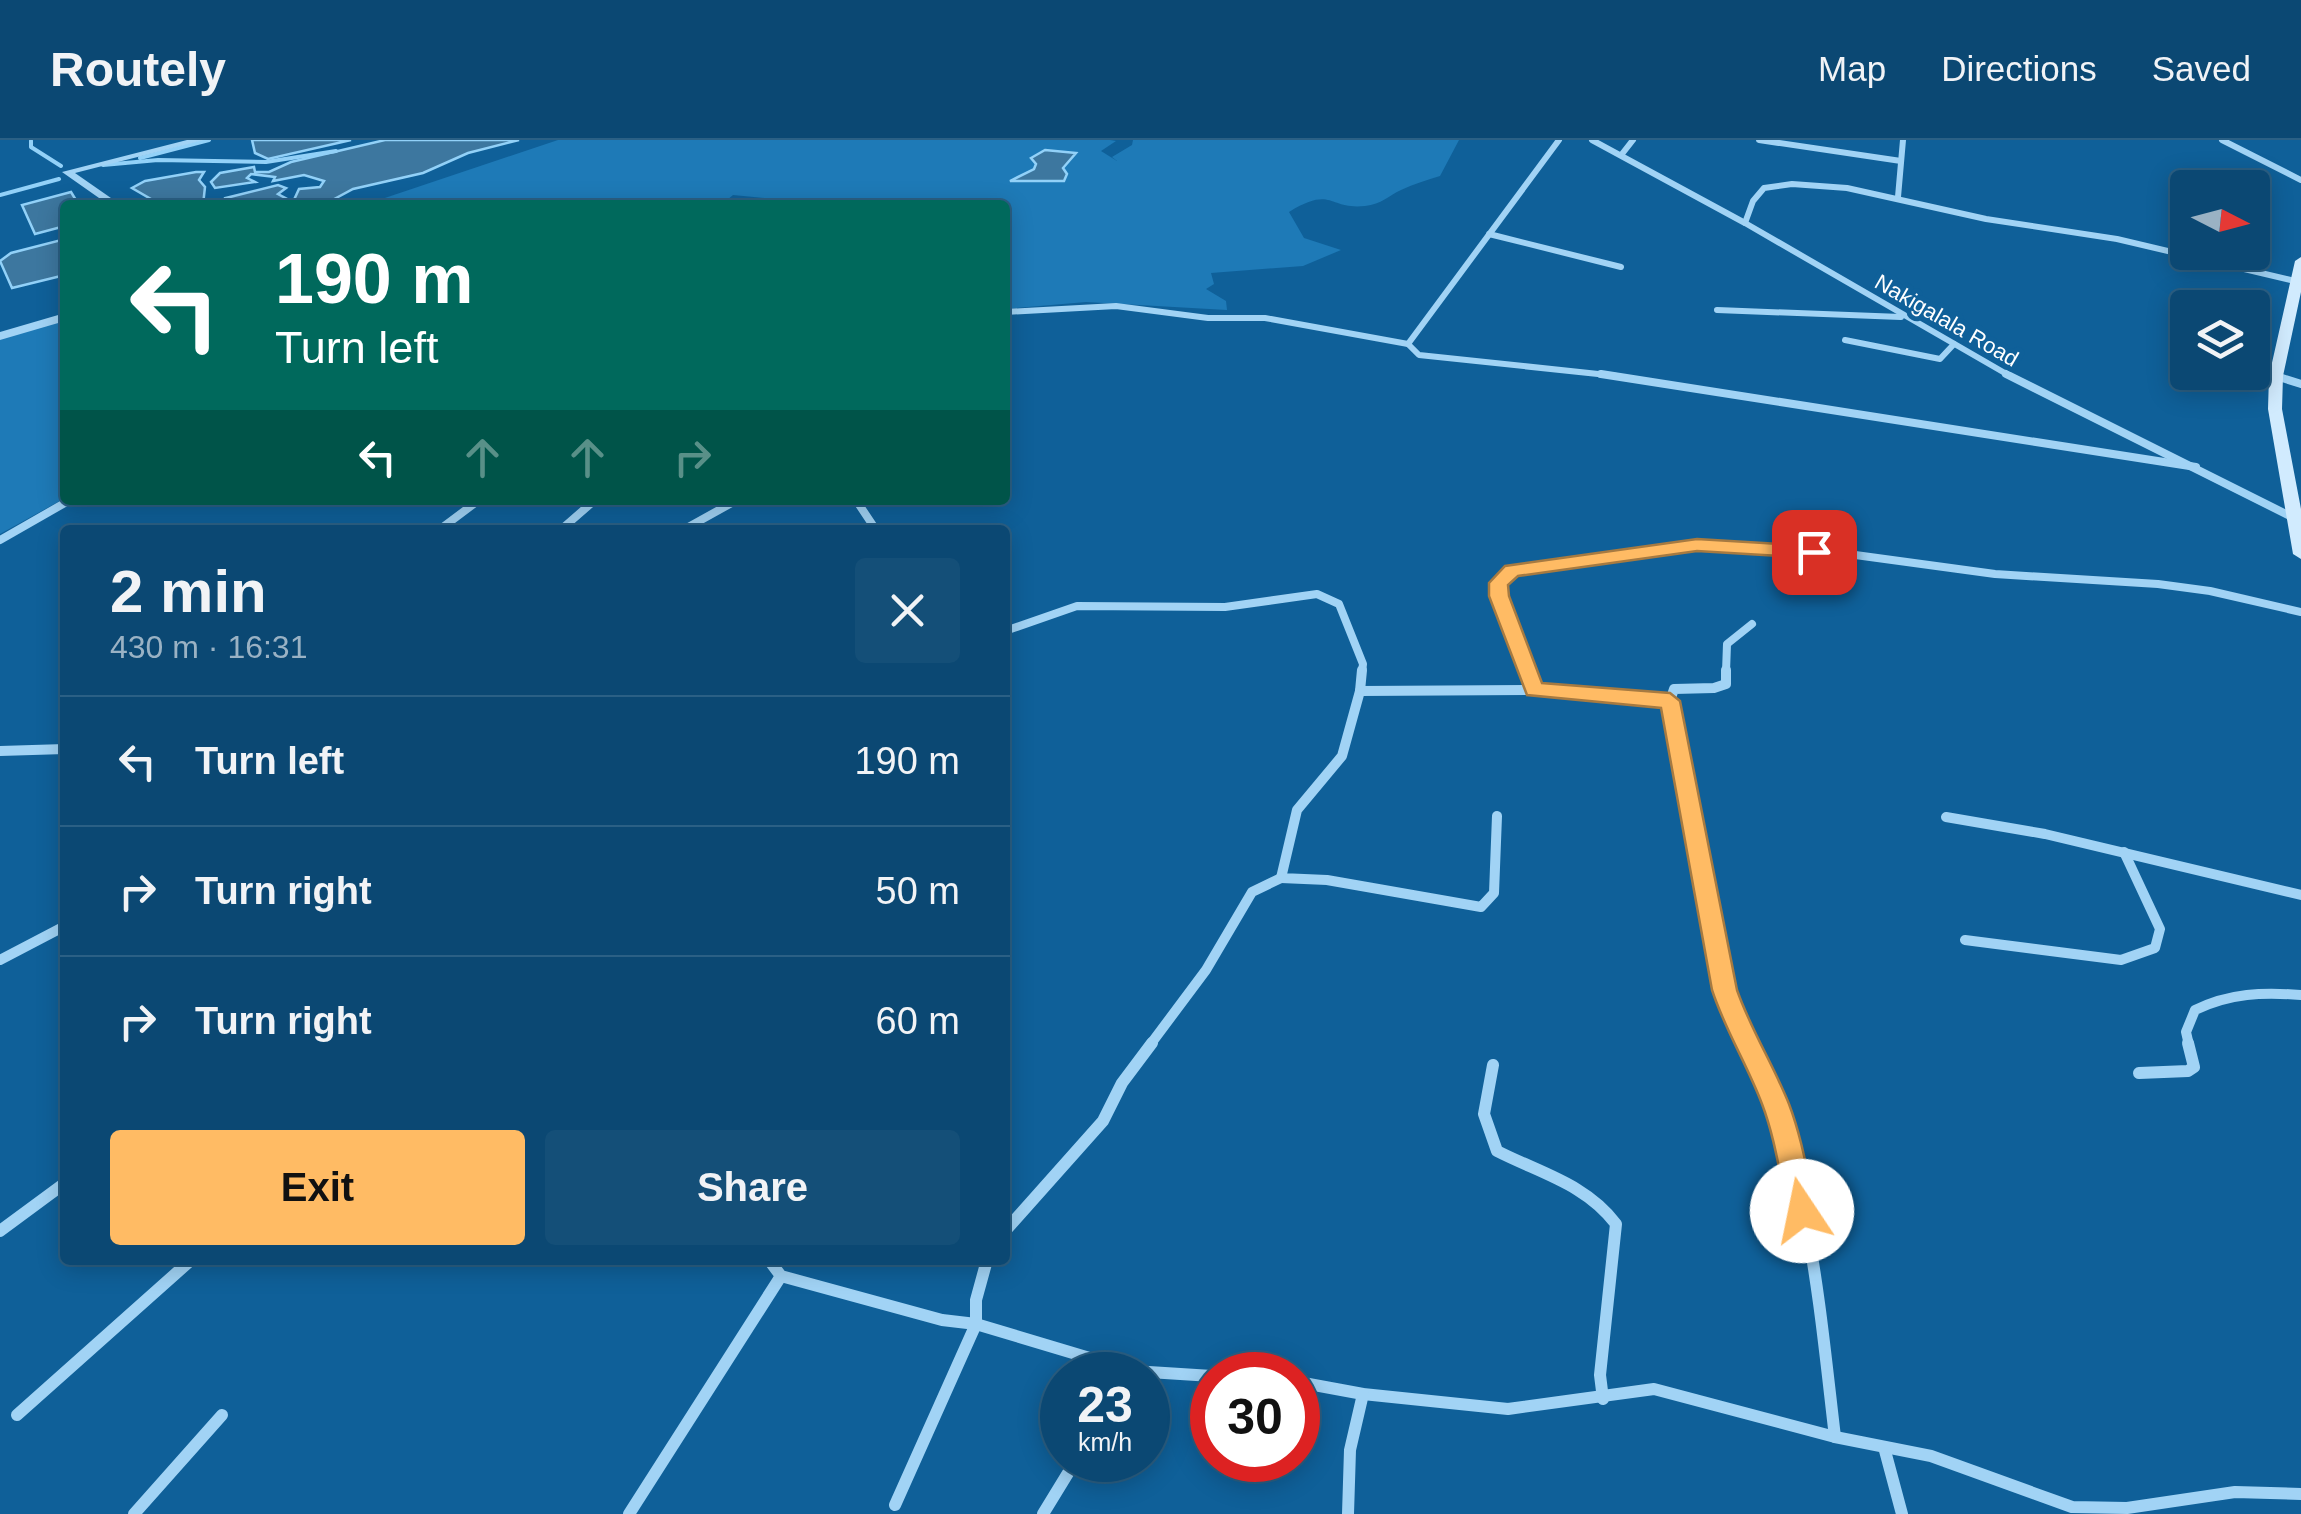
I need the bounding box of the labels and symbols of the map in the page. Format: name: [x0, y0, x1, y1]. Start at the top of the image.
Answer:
north arrow: [2170, 170, 2270, 270]
street label: Nakigalala Road: [1871, 269, 2023, 372]
pin: [1772, 510, 1857, 595]
position arrow: [1750, 1159, 1854, 1263]
speed limit sign: 30: [1190, 1352, 1320, 1482]

